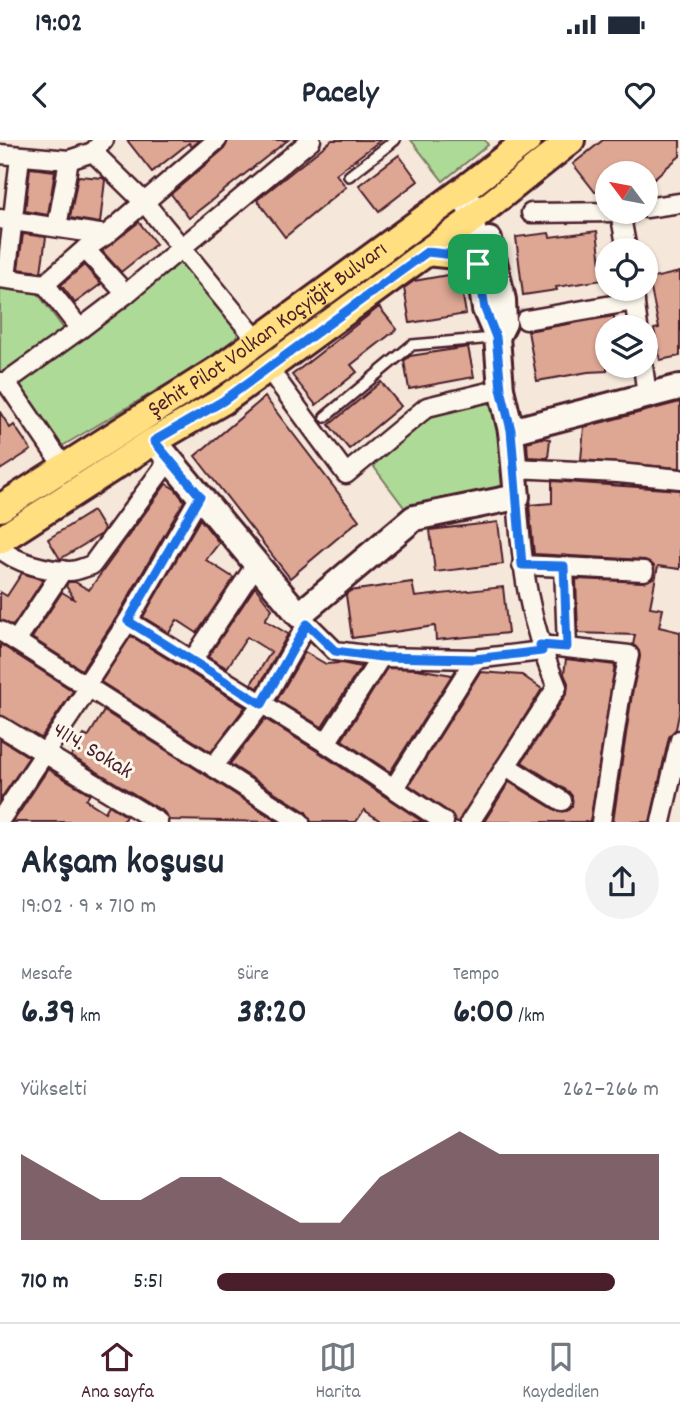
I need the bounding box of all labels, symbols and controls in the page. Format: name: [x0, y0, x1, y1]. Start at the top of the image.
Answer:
text: 19:02: [35, 6, 82, 43]
text: Pacely: [301, 72, 379, 118]
icon: back: [21, 76, 59, 114]
icon: heart: [621, 76, 659, 114]
north arrow: [595, 161, 658, 224]
map controls: [595, 161, 658, 378]
street label: Şehit Pilot Volkan Koçyiğit Bulvarı: [142, 234, 395, 426]
pin: [448, 234, 508, 294]
button: locate: [595, 238, 658, 301]
icon: arrive: [459, 245, 497, 283]
button: layers: [595, 315, 658, 378]
street label: 4114. Sokak: [46, 715, 138, 789]
text: Akşam koşusu: [21, 837, 224, 892]
button: share: [585, 845, 659, 919]
text: 19:02 · 9 × 710 m: [21, 891, 156, 924]
text: Mesafe: [21, 962, 72, 989]
text: Süre: [237, 962, 269, 989]
text: Tempo: [453, 962, 499, 989]
text: 6.39: [21, 989, 76, 1039]
text: 38:20: [237, 989, 307, 1039]
text: 6:00: [453, 989, 514, 1039]
text: km: [76, 1004, 101, 1031]
text: /km: [514, 1004, 545, 1031]
text: Yükselti: [21, 1074, 87, 1107]
text: 262–266 m: [563, 1074, 659, 1107]
text: 710 m: [21, 1266, 68, 1299]
text: 5:51: [133, 1266, 163, 1299]
tab: Ana sayfa: [81, 1338, 154, 1407]
tab: Harita: [315, 1338, 360, 1407]
tab: Kaydedilen: [522, 1338, 599, 1407]

